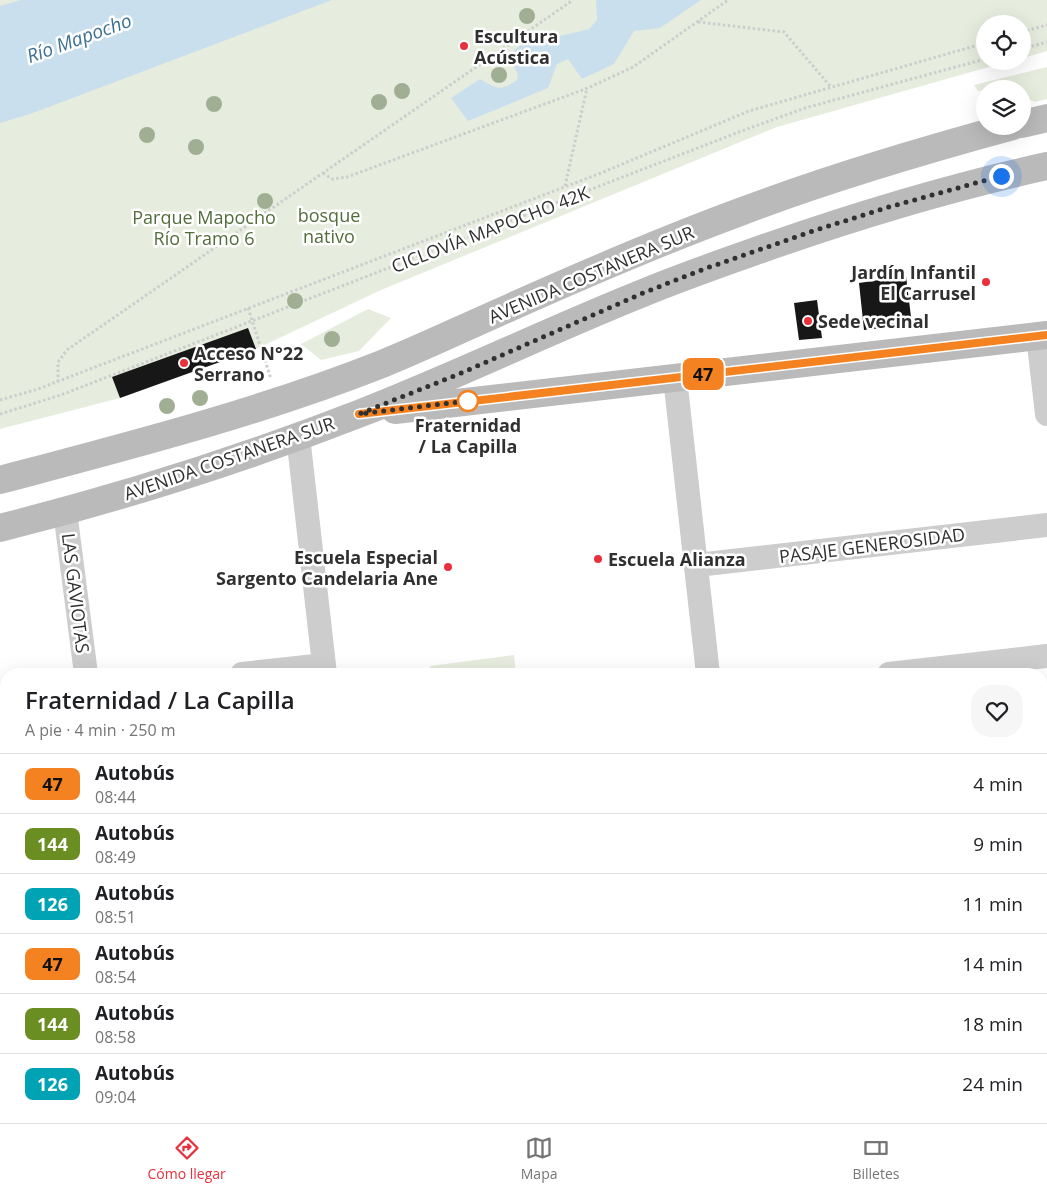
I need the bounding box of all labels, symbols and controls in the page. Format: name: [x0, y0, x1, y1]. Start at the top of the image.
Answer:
water label: Río Mapocho: [23, 7, 135, 69]
map controls: [976, 15, 1031, 135]
button: locate: [976, 15, 1031, 70]
place label: Escultura Acústica: [474, 24, 558, 69]
marker: Escultura Acústica: [458, 40, 470, 52]
button: layers: [976, 80, 1031, 135]
your location: [989, 164, 1014, 189]
street label: CICLOVÍA MAPOCHO 42K: [388, 180, 593, 278]
park label: bosque nativo: [298, 203, 360, 248]
park label: Parque Mapocho Río Tramo 6: [132, 205, 276, 250]
street label: AVENIDA COSTANERA SUR: [485, 220, 697, 328]
place label: Jardín Infantil El Carrusel: [849, 260, 976, 305]
marker: Jardín Infantil El Carrusel: [980, 276, 992, 288]
place label: Sede vecinal: [818, 309, 929, 333]
marker: Sede vecinal: [802, 315, 814, 327]
place label: Acceso N°22 Serrano: [194, 341, 303, 386]
marker: Acceso N°22 Serrano: [178, 357, 190, 369]
line badge: 47: [680, 358, 726, 390]
text: 47: [693, 362, 713, 386]
marker: Fraternidad / La Capilla: [457, 390, 479, 412]
street label: AVENIDA COSTANERA SUR: [121, 411, 337, 505]
place label: Fraternidad / La Capilla: [415, 413, 521, 458]
street label: PASAJE GENEROSIDAD: [778, 522, 966, 568]
street label: LAS GAVIOTAS: [57, 532, 95, 654]
place label: Escuela Especial Sargento Candelaria Ane: [216, 545, 438, 590]
place label: Escuela Alianza: [608, 547, 746, 571]
marker: Escuela Alianza: [592, 553, 604, 565]
marker: Escuela Especial Sargento Candelaria Ane: [442, 561, 454, 573]
text: Fraternidad / La Capilla: [25, 683, 295, 716]
button: heart: [971, 685, 1023, 737]
text: A pie · 4 min · 250 m: [25, 719, 176, 741]
text: Autobús: [95, 760, 175, 786]
text: 4 min: [973, 771, 1023, 797]
text: 47: [42, 772, 63, 796]
text: 08:44: [95, 786, 136, 808]
text: Autobús: [95, 820, 175, 846]
text: 9 min: [973, 831, 1023, 857]
text: 144: [37, 832, 68, 856]
text: 08:49: [95, 846, 136, 868]
text: Autobús: [95, 880, 175, 906]
text: 11 min: [962, 891, 1023, 917]
text: 126: [37, 892, 68, 916]
text: 08:51: [95, 906, 136, 928]
text: Autobús: [95, 940, 175, 966]
text: 14 min: [962, 951, 1023, 977]
text: 47: [42, 952, 63, 976]
text: 08:54: [95, 966, 136, 988]
text: Autobús: [95, 1000, 175, 1026]
text: 18 min: [962, 1011, 1023, 1037]
text: 144: [37, 1012, 68, 1036]
text: 08:58: [95, 1026, 136, 1048]
text: Autobús: [95, 1060, 175, 1086]
text: 24 min: [962, 1071, 1023, 1097]
text: 126: [37, 1072, 68, 1096]
text: 09:04: [95, 1086, 136, 1108]
tab: Cómo llegar: [147, 1134, 226, 1183]
tab: Mapa: [521, 1134, 557, 1183]
tab: Billetes: [852, 1134, 900, 1183]

